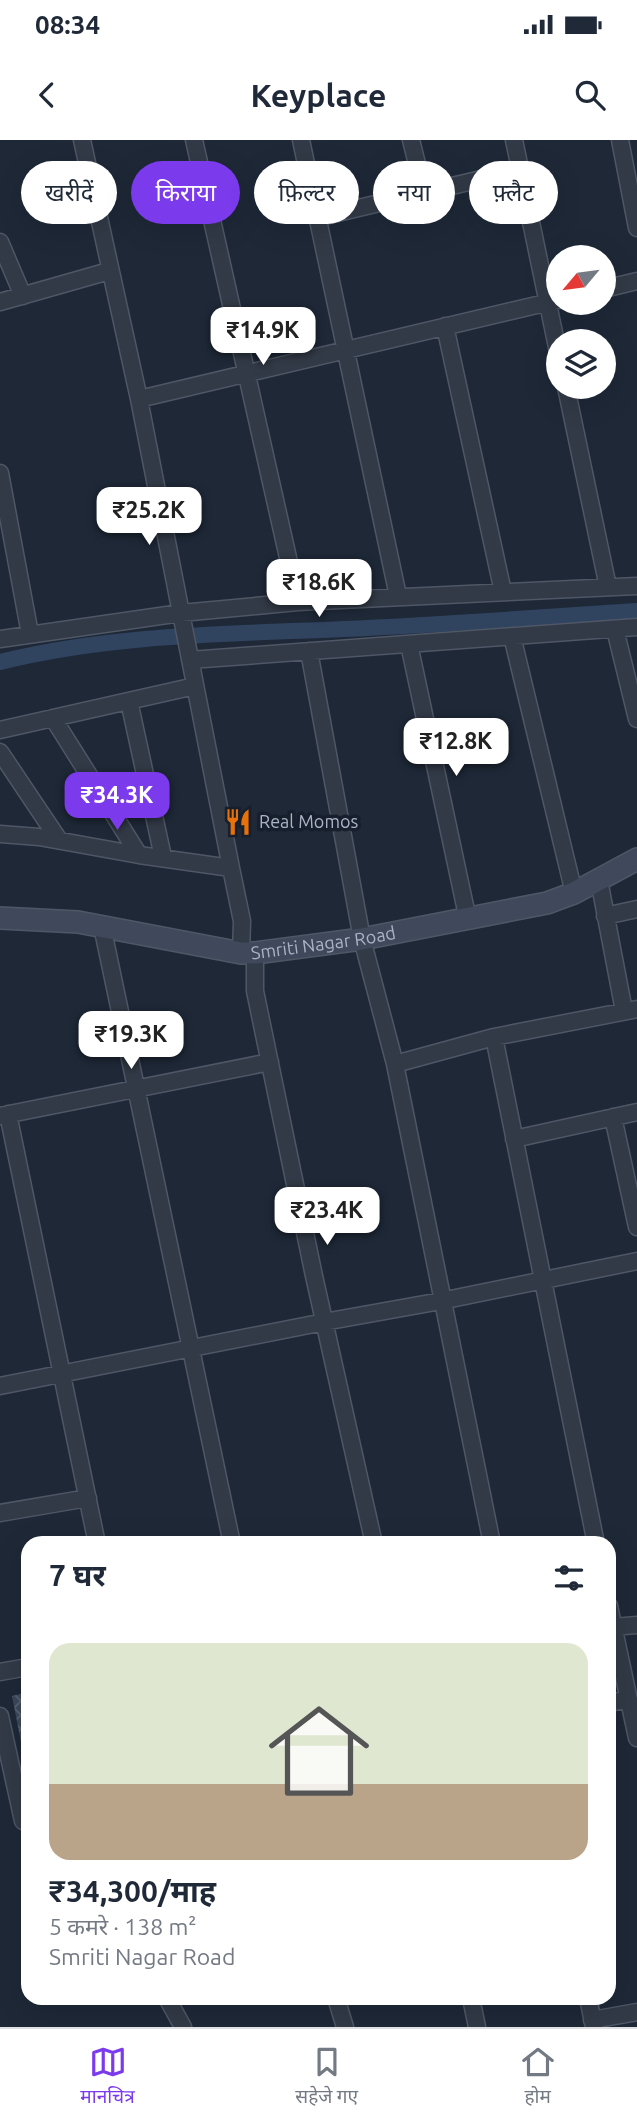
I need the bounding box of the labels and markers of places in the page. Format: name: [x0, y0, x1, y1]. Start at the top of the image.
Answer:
pin: ₹14.9K: [206, 308, 320, 367]
pin: ₹25.2K: [92, 488, 206, 547]
pin: ₹18.6K: [262, 560, 376, 619]
pin: ₹12.8K: [399, 718, 513, 778]
pin: ₹34.3K: [60, 772, 174, 832]
restaurant icon: Real Momos: [223, 807, 253, 837]
place label: Real Momos: [259, 811, 358, 831]
pin: ₹19.3K: [74, 1012, 188, 1071]
pin: ₹23.4K: [270, 1188, 384, 1247]

